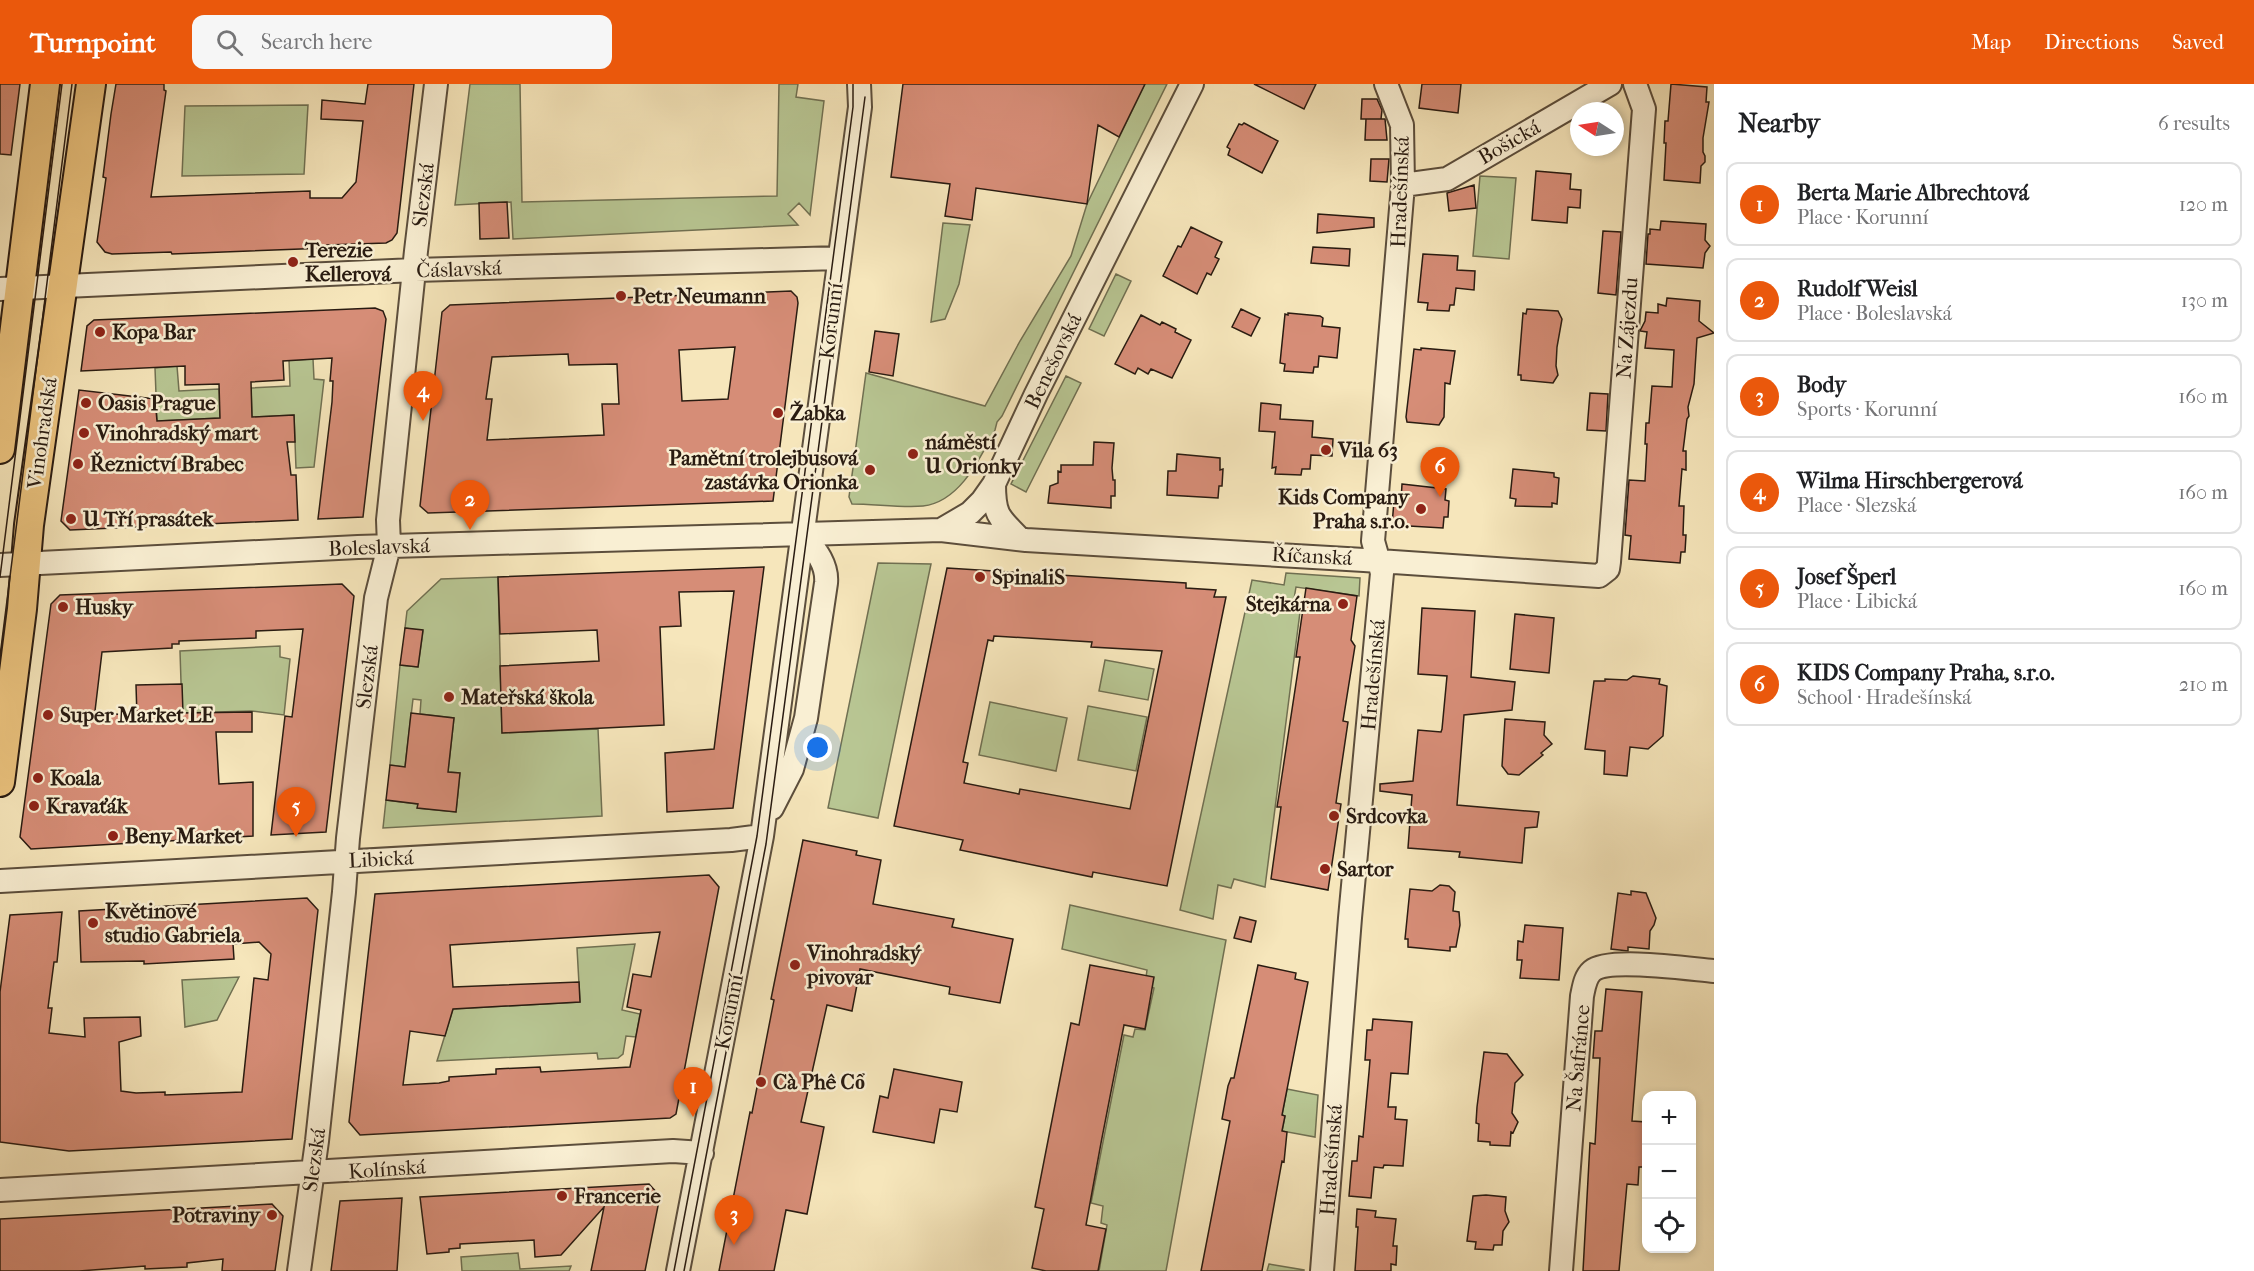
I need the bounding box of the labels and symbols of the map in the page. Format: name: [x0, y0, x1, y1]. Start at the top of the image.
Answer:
north arrow: [1570, 102, 1624, 156]
street label: Bošická: [1474, 115, 1545, 169]
street label: Hradešínská: [1386, 136, 1414, 248]
street label: Slezská: [407, 161, 439, 228]
place label: Terezie Kellerová: [304, 238, 392, 286]
marker: Terezie Kellerová: [286, 255, 300, 269]
street label: Čáslavská: [416, 256, 502, 282]
street label: Na Zájezdu: [1611, 276, 1643, 380]
street label: Korunní: [814, 281, 848, 361]
place label: Petr Neumann: [633, 284, 767, 308]
marker: Petr Neumann: [614, 289, 628, 303]
street label: Benešovská: [1020, 309, 1087, 413]
place label: Kopa Bar: [112, 320, 197, 344]
marker: Kopa Bar: [93, 325, 107, 339]
pin: 4: [404, 372, 442, 421]
street label: Vinohradská: [22, 375, 62, 491]
place label: Oasis Prague: [98, 391, 216, 415]
marker: Oasis Prague: [79, 396, 93, 410]
place label: Žabka: [790, 400, 847, 425]
marker: Žabka: [771, 406, 785, 420]
place label: Vinohradský mart: [95, 421, 259, 445]
marker: Vinohradský mart: [77, 426, 91, 440]
place label: náměstí U Orionky: [924, 430, 1024, 478]
place label: Vila 63: [1337, 438, 1398, 462]
marker: Vila 63: [1319, 443, 1333, 457]
place label: Pamětní trolejbusová zastávka Orionka: [669, 446, 859, 494]
marker: náměstí U Orionky: [906, 447, 920, 461]
pin: 6: [1420, 448, 1460, 497]
place label: Řeznictví Brabec: [90, 451, 244, 476]
marker: Řeznictví Brabec: [71, 457, 85, 471]
marker: Pamětní trolejbusová zastávka Orionka: [863, 463, 877, 477]
pin: 2: [450, 480, 490, 530]
place label: Kids Company Praha s.r.o.: [1278, 485, 1411, 533]
marker: Kids Company Praha s.r.o.: [1414, 502, 1428, 516]
place label: U Tří prasátek: [82, 507, 215, 531]
marker: U Tří prasátek: [64, 512, 78, 526]
street label: Boleslavská: [328, 533, 431, 561]
street label: Říčanská: [1271, 542, 1353, 570]
place label: SpinaliS: [992, 565, 1065, 589]
marker: SpinaliS: [973, 570, 987, 584]
place label: Stejkárna: [1246, 592, 1332, 616]
place label: Husky: [75, 595, 135, 619]
marker: Stejkárna: [1336, 597, 1350, 611]
marker: Husky: [56, 600, 70, 614]
street label: Hradešínská: [1356, 618, 1390, 732]
street label: Slezská: [351, 643, 383, 710]
place label: Mateřská škola: [460, 685, 595, 709]
marker: Mateřská škola: [442, 690, 456, 704]
place label: Super Market LE: [60, 703, 214, 727]
marker: Super Market LE: [41, 708, 55, 722]
your location: [803, 733, 832, 762]
place label: Koala: [50, 766, 102, 790]
marker: Koala: [31, 771, 45, 785]
pin: 5: [276, 788, 316, 837]
place label: Kravaťák: [46, 794, 129, 818]
marker: Kravaťák: [27, 799, 41, 813]
place label: Srdcovka: [1346, 804, 1429, 828]
marker: Srdcovka: [1327, 809, 1341, 823]
place label: Beny Market: [125, 824, 243, 848]
marker: Beny Market: [106, 829, 120, 843]
street label: Libická: [348, 845, 415, 873]
place label: Sartor: [1337, 857, 1395, 881]
marker: Sartor: [1318, 862, 1332, 876]
place label: Květinové studio Gabriela: [105, 899, 242, 947]
marker: Květinové studio Gabriela: [86, 916, 100, 930]
place label: Vinohradský pivovar: [806, 941, 923, 989]
marker: Vinohradský pivovar: [788, 958, 802, 972]
street label: Korunní: [710, 971, 748, 1052]
street label: Na Šafránce: [1561, 1003, 1595, 1113]
pin: 1: [674, 1068, 712, 1117]
place label: Cà Phê Cổ: [773, 1070, 866, 1094]
marker: Cà Phê Cổ: [754, 1075, 768, 1089]
street label: Hradešínská: [1315, 1103, 1347, 1216]
street label: Slezská: [298, 1126, 330, 1194]
street label: Kolínská: [347, 1154, 427, 1184]
place label: Francerie: [573, 1184, 662, 1208]
marker: Francerie: [555, 1189, 569, 1203]
pin: 3: [714, 1196, 754, 1245]
place label: Potraviny: [172, 1203, 262, 1227]
marker: Potraviny: [265, 1208, 279, 1222]

